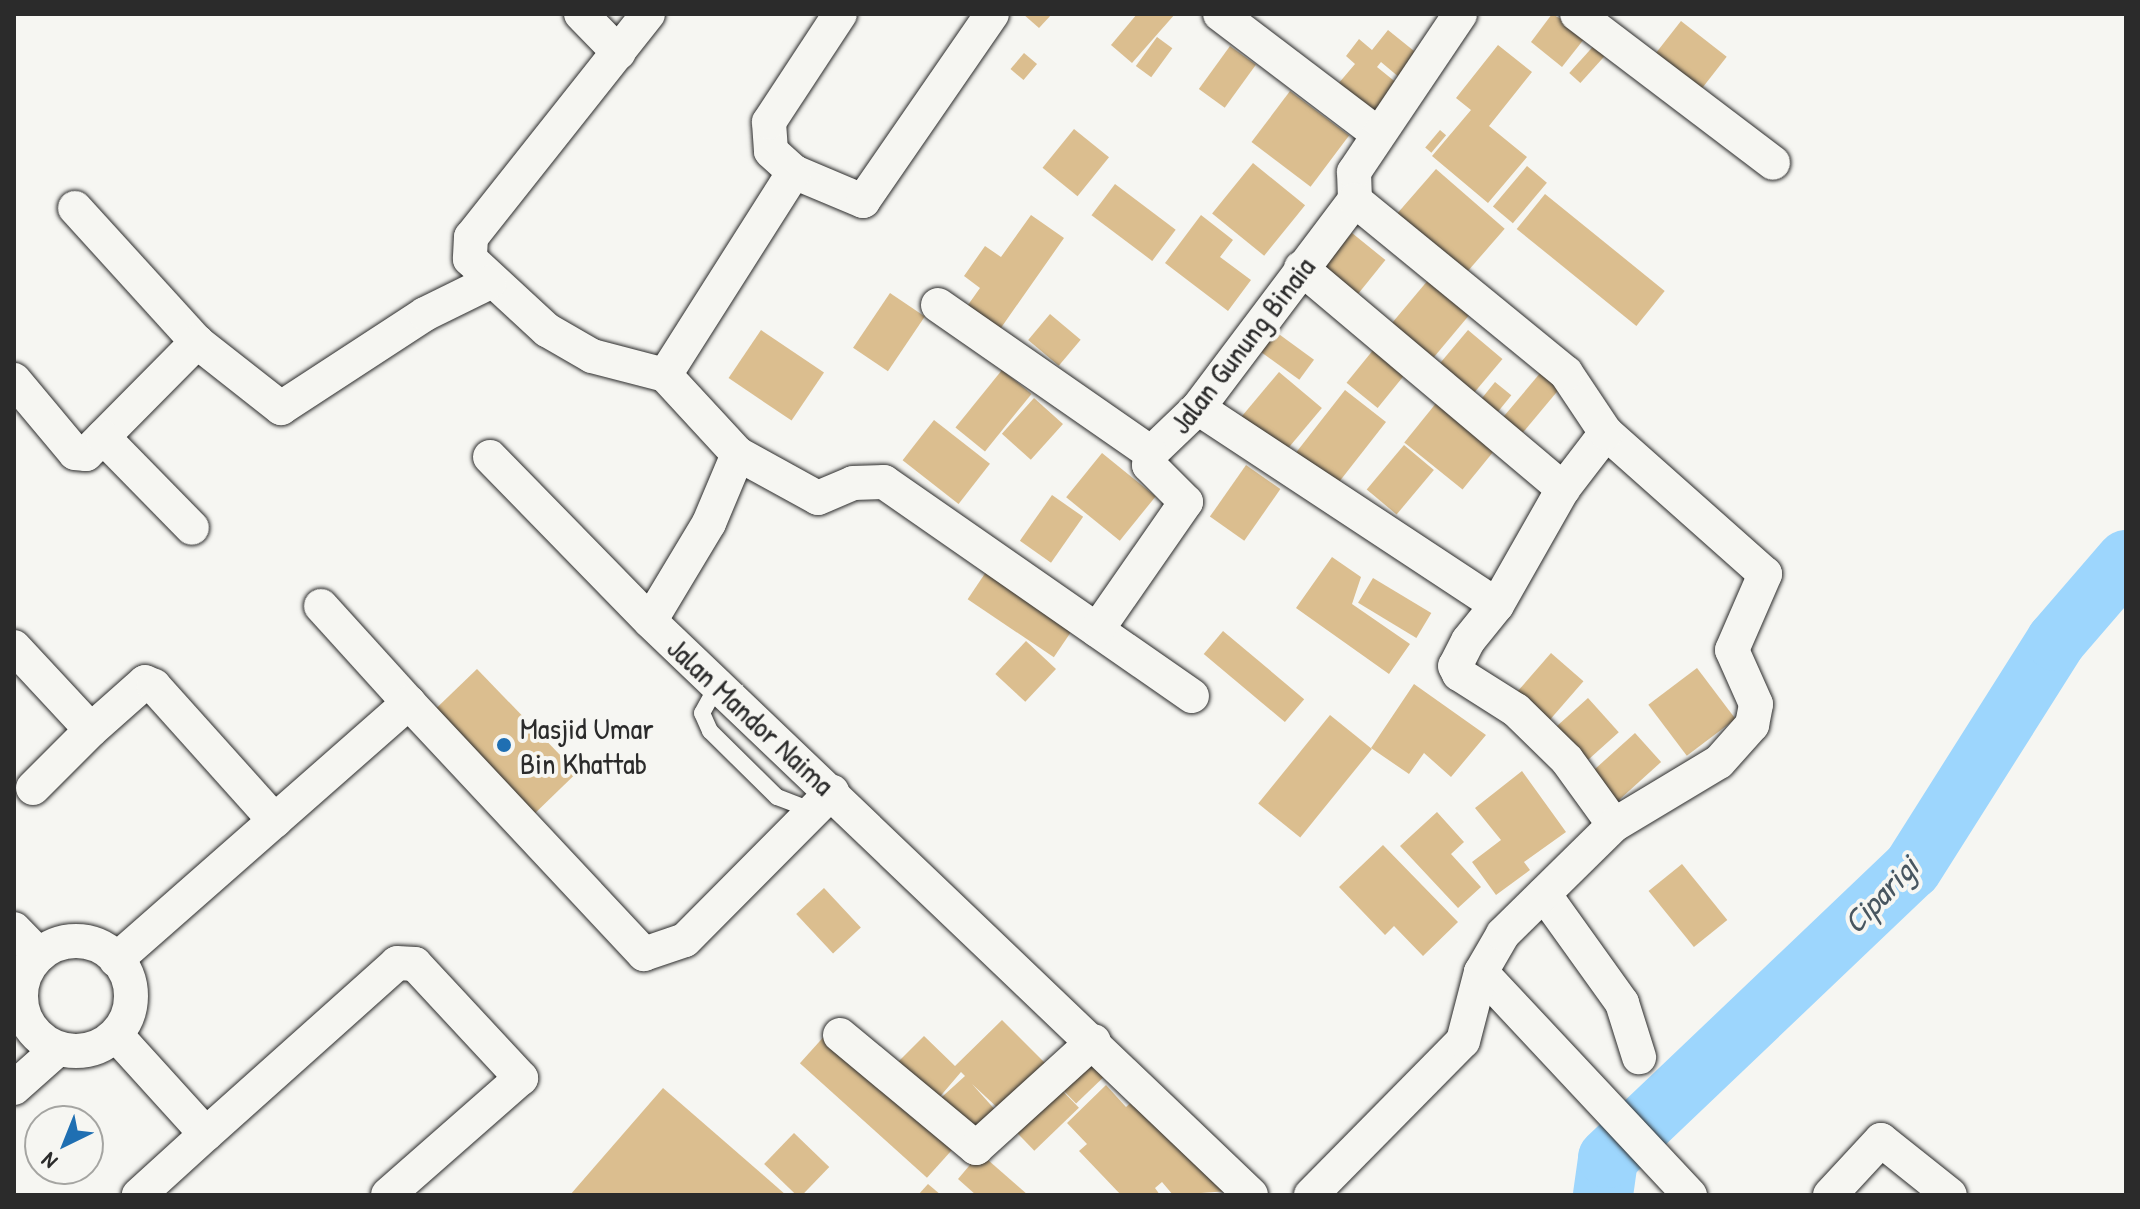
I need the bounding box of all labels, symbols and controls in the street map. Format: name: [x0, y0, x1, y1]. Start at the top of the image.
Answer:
street label: Jalan Gunung Binaia: [1162, 249, 1322, 441]
street label: Jalan Mandor Naima: [660, 629, 842, 803]
place label: Masjid Umar Bin Khattab: [520, 710, 654, 780]
marker: Masjid Umar Bin Khattab: [495, 736, 513, 754]
water label: Ciparigi: [1835, 849, 1927, 941]
north arrow: [24, 1105, 104, 1185]
text: N: [34, 1146, 64, 1176]

